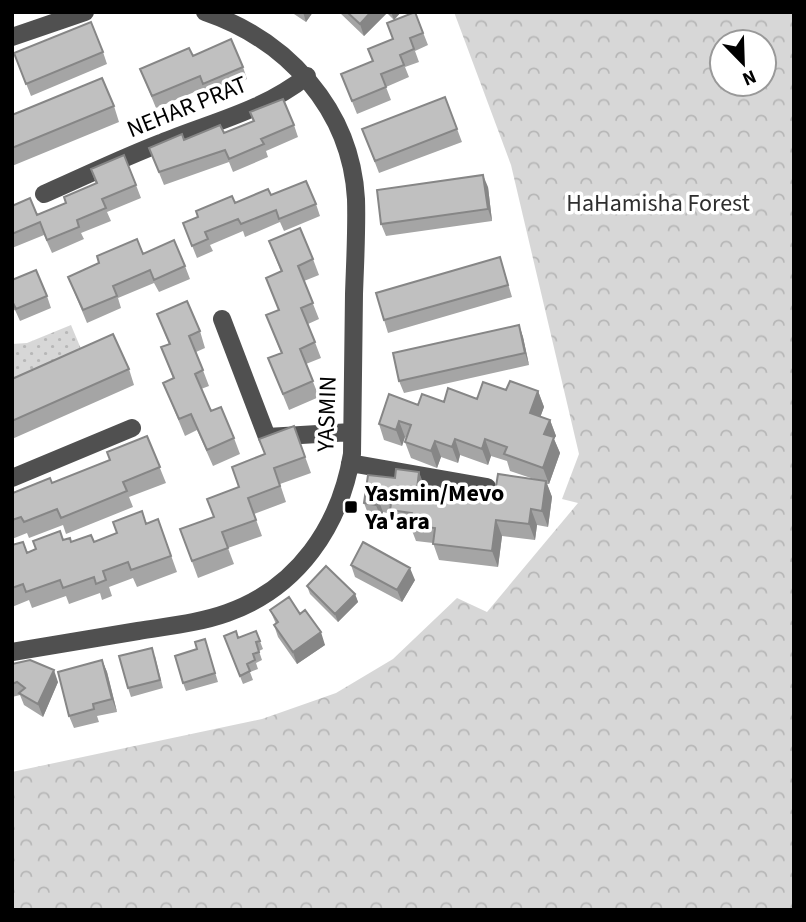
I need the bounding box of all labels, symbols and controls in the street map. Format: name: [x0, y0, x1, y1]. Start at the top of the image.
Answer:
north arrow: [708, 28, 778, 98]
text: N: [738, 62, 760, 92]
street label: NEHAR PRAT: [122, 67, 253, 147]
park label: HaHamisha Forest: [566, 186, 750, 221]
street label: YASMIN: [308, 375, 346, 454]
place label: Yasmin/Mevo Ya'ara: [364, 476, 504, 539]
marker: Yasmin/Mevo Ya'ara: [343, 499, 359, 515]

